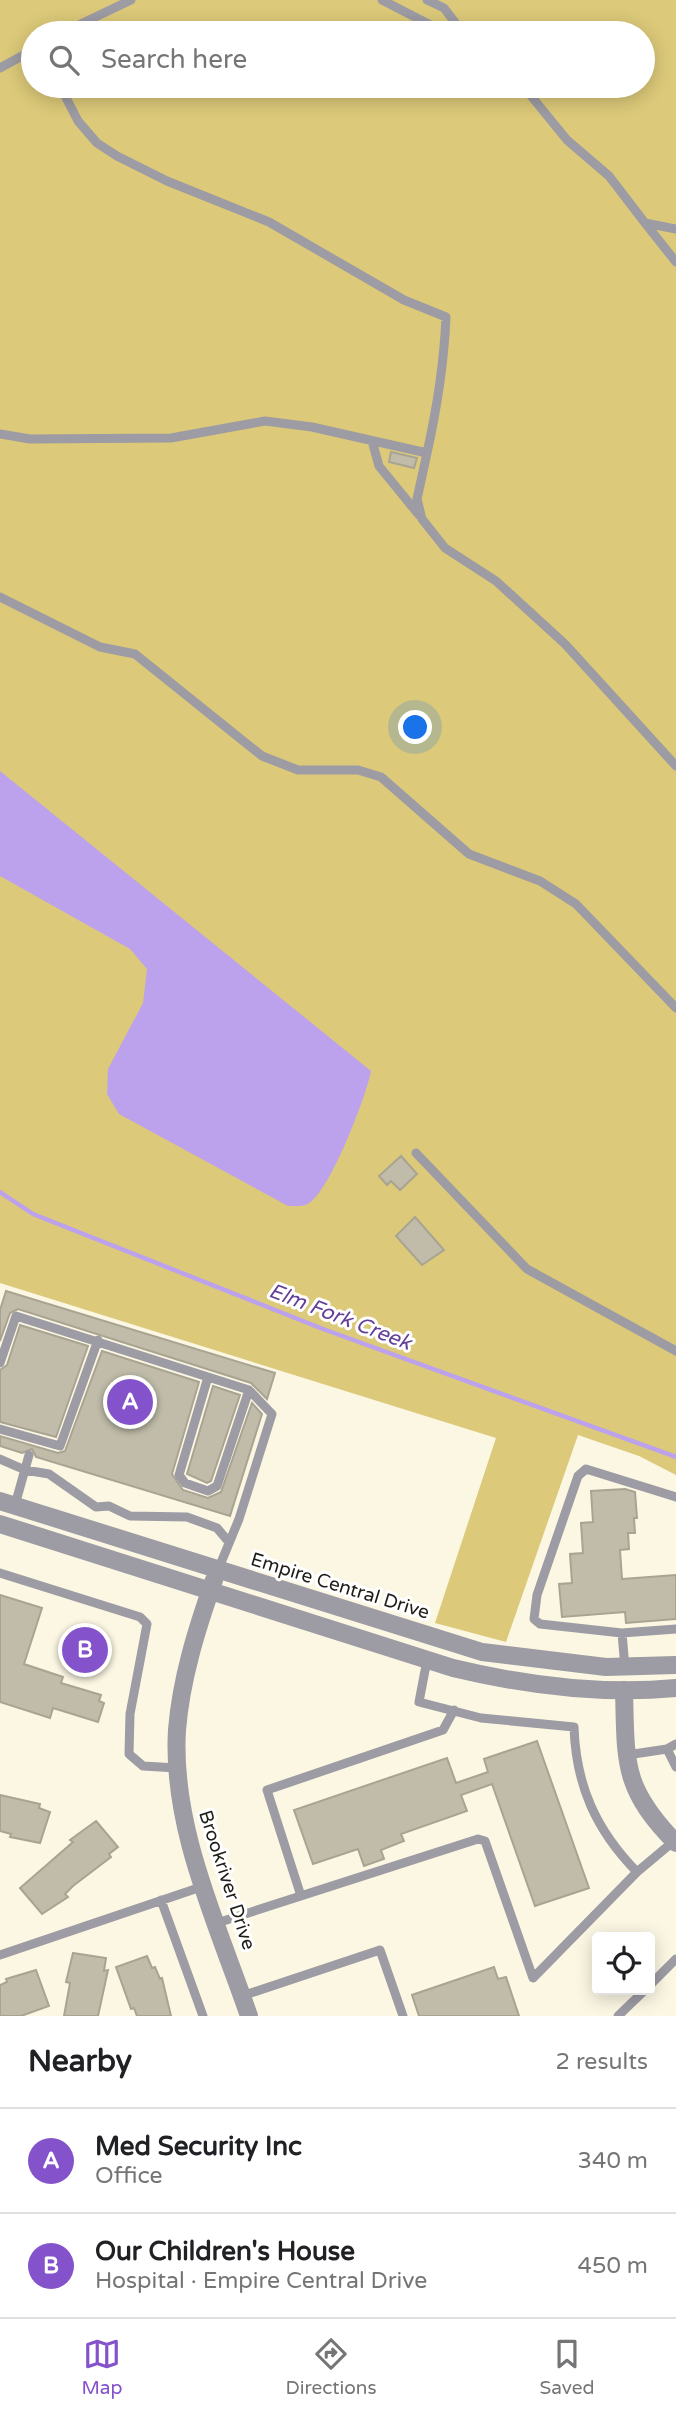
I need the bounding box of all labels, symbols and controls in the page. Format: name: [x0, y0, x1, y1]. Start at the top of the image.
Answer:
search box: [21, 21, 655, 98]
icon: search: [45, 41, 83, 79]
text: Search here: [101, 44, 247, 75]
your location: [398, 710, 432, 744]
water label: Elm Fork Creek: [265, 1278, 416, 1356]
pin: A: [107, 1376, 153, 1428]
street label: Empire Central Drive: [248, 1548, 432, 1624]
pin: B: [62, 1624, 108, 1676]
street label: Brookriver Drive: [194, 1808, 260, 1952]
map controls: [592, 1932, 655, 1995]
button: locate: [592, 1932, 655, 1995]
text: Nearby: [28, 2043, 132, 2080]
text: 2 results: [555, 2048, 648, 2076]
text: Med Security Inc: [95, 2131, 302, 2162]
text: A: [42, 2147, 60, 2175]
text: 340 m: [578, 2147, 648, 2175]
text: Office: [95, 2162, 163, 2190]
text: Our Children's House: [95, 2236, 355, 2267]
text: B: [43, 2252, 59, 2280]
text: 450 m: [578, 2252, 648, 2280]
text: Hospital · Empire Central Drive: [95, 2267, 427, 2295]
tab: Map: [82, 2335, 123, 2399]
tab: Directions: [286, 2335, 377, 2399]
tab: Saved: [540, 2335, 594, 2399]

